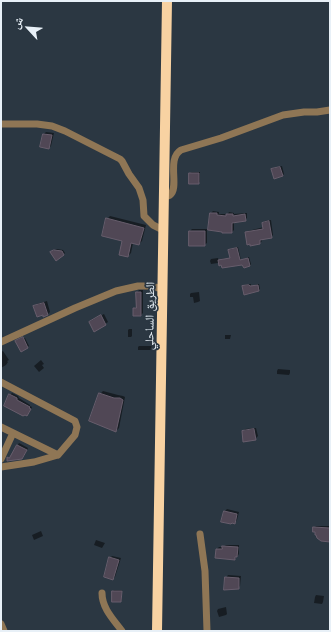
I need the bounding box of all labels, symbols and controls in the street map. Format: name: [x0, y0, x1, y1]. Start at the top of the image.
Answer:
north arrow: [8, 8, 48, 48]
text: ش: [8, 14, 26, 31]
street label: الطريق الساحلي: [142, 282, 158, 350]

